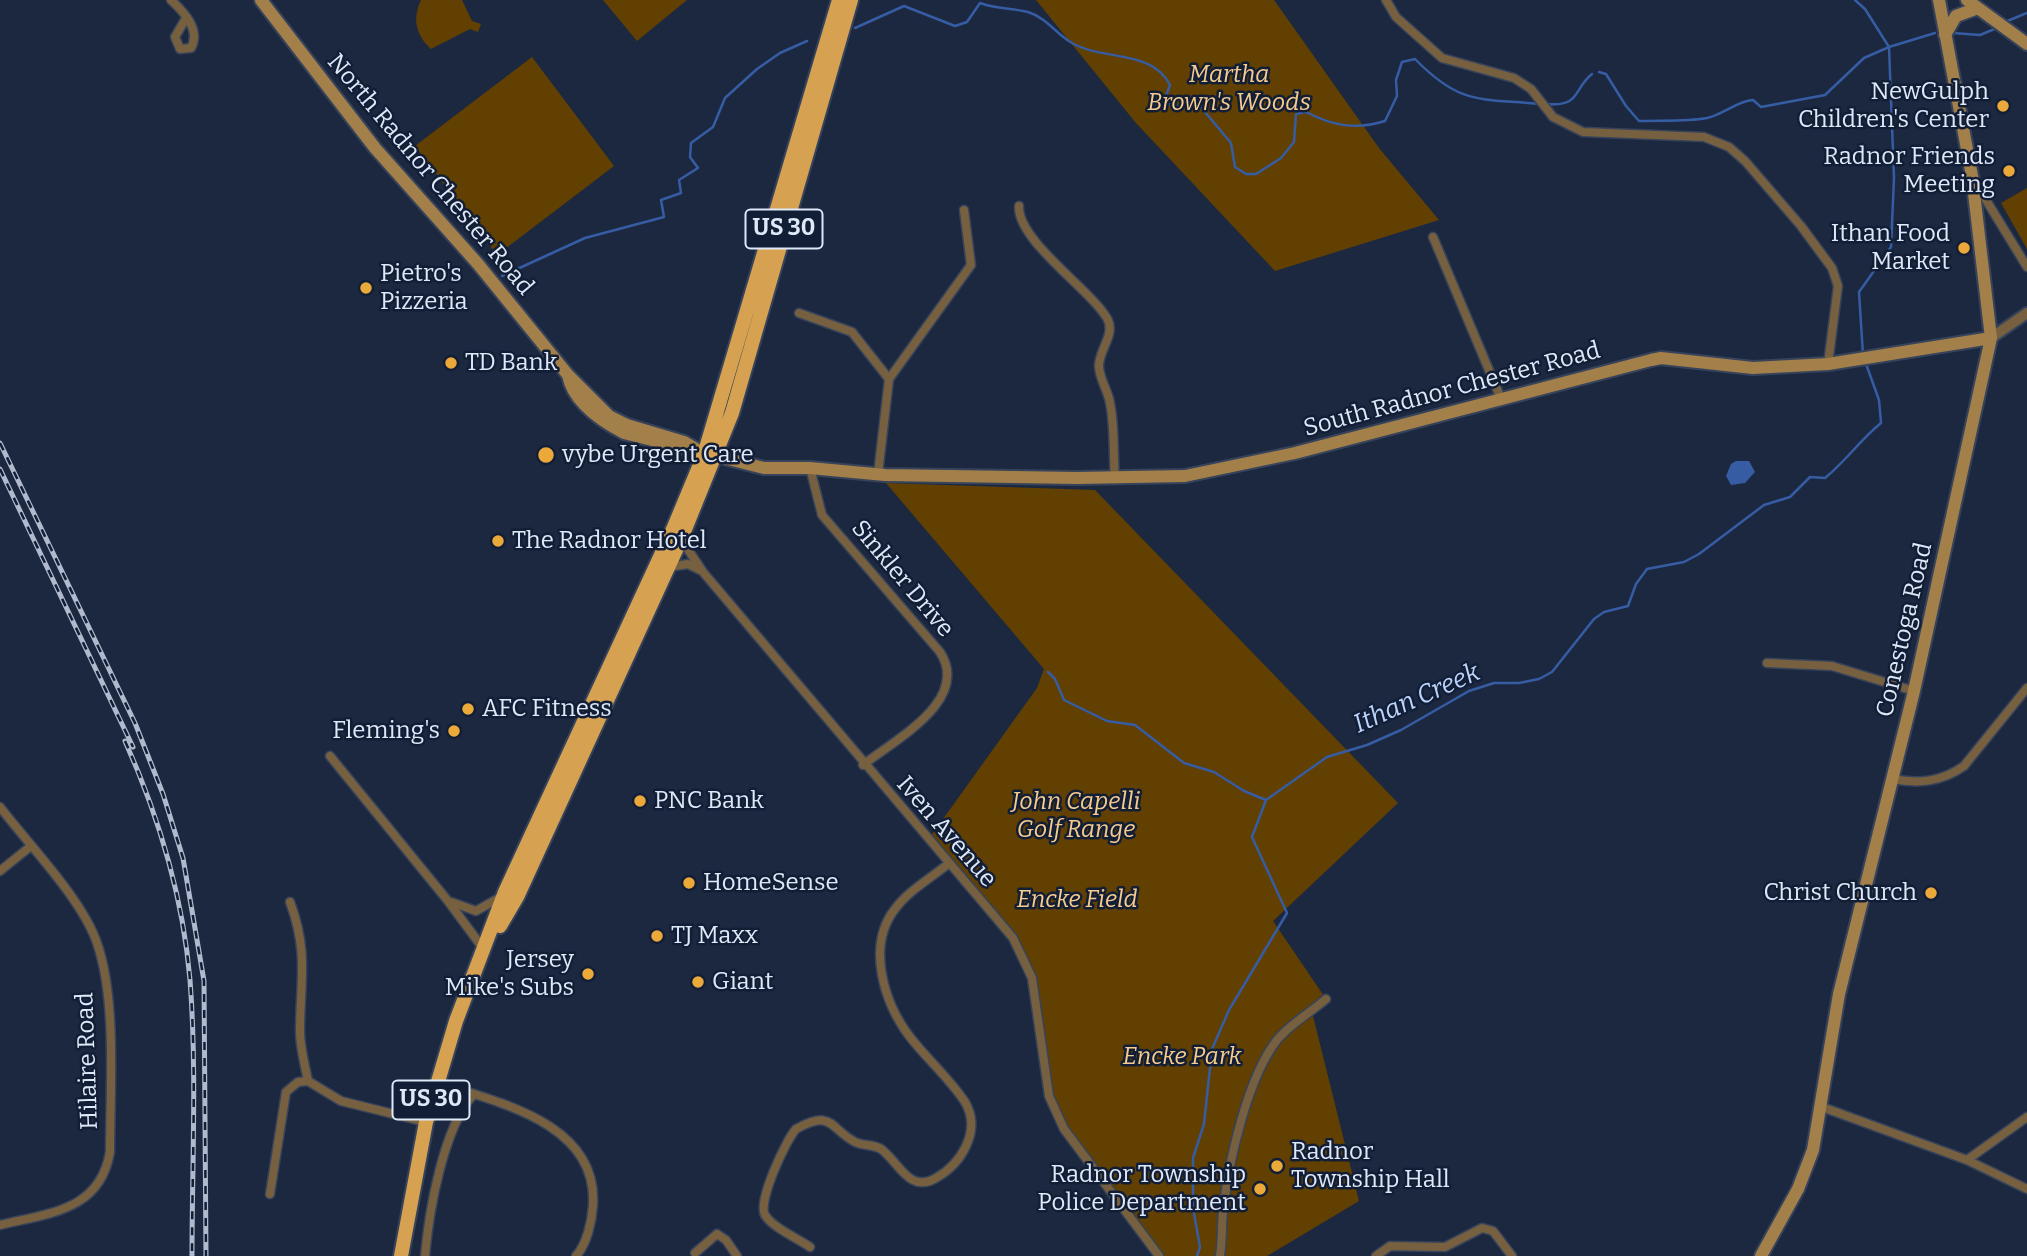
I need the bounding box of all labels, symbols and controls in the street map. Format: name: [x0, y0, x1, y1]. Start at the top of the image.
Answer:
street label: North Radnor Chester Road: [321, 49, 539, 301]
park label: Martha Brown's Woods: [1147, 61, 1311, 117]
place label: NewGulph Children's Center: [1798, 78, 1989, 134]
marker: NewGulph Children's Center: [1995, 98, 2011, 114]
place label: Radnor Friends Meeting: [1823, 143, 1995, 199]
marker: Radnor Friends Meeting: [2001, 163, 2017, 179]
road number: US 30: [746, 210, 822, 248]
place label: Ithan Food Market: [1831, 220, 1950, 276]
marker: Ithan Food Market: [1956, 240, 1972, 256]
place label: Pietro's Pizzeria: [380, 260, 468, 316]
marker: Pietro's Pizzeria: [358, 280, 374, 296]
street label: South Radnor Chester Road: [1301, 337, 1603, 443]
place label: TD Bank: [465, 349, 557, 377]
marker: TD Bank: [443, 355, 459, 371]
place label: vybe Urgent Care: [562, 441, 754, 469]
marker: vybe Urgent Care: [536, 445, 556, 465]
street label: Sinkler Drive: [845, 515, 959, 643]
place label: The Radnor Hotel: [512, 527, 707, 555]
marker: The Radnor Hotel: [490, 533, 506, 549]
street label: Conestoga Road: [1871, 540, 1939, 720]
water label: Ithan Creek: [1349, 657, 1485, 741]
place label: AFC Fitness: [482, 695, 612, 723]
marker: AFC Fitness: [460, 701, 476, 717]
place label: Fleming's: [332, 717, 440, 745]
marker: Fleming's: [446, 723, 462, 739]
street label: Iven Avenue: [890, 771, 1002, 893]
place label: PNC Bank: [654, 787, 764, 815]
park label: John Capelli Golf Range: [1012, 788, 1140, 844]
marker: PNC Bank: [632, 793, 648, 809]
place label: HomeSense: [703, 869, 839, 897]
marker: HomeSense: [681, 875, 697, 891]
place label: Christ Church: [1763, 879, 1917, 907]
marker: Christ Church: [1923, 885, 1939, 901]
park label: Encke Field: [1016, 886, 1138, 914]
place label: TJ Maxx: [671, 922, 758, 950]
marker: TJ Maxx: [649, 928, 665, 944]
place label: Jersey Mike's Subs: [445, 946, 574, 1002]
marker: Jersey Mike's Subs: [580, 966, 596, 982]
place label: Giant: [712, 968, 774, 996]
marker: Giant: [690, 974, 706, 990]
street label: Hilaire Road: [71, 992, 105, 1130]
park label: Encke Park: [1123, 1043, 1241, 1071]
road number: US 30: [392, 1080, 470, 1120]
place label: Radnor Township Hall: [1291, 1138, 1450, 1194]
marker: Radnor Township Hall: [1269, 1158, 1285, 1174]
place label: Radnor Township Police Department: [1038, 1161, 1246, 1217]
marker: Radnor Township Police Department: [1252, 1181, 1268, 1197]

